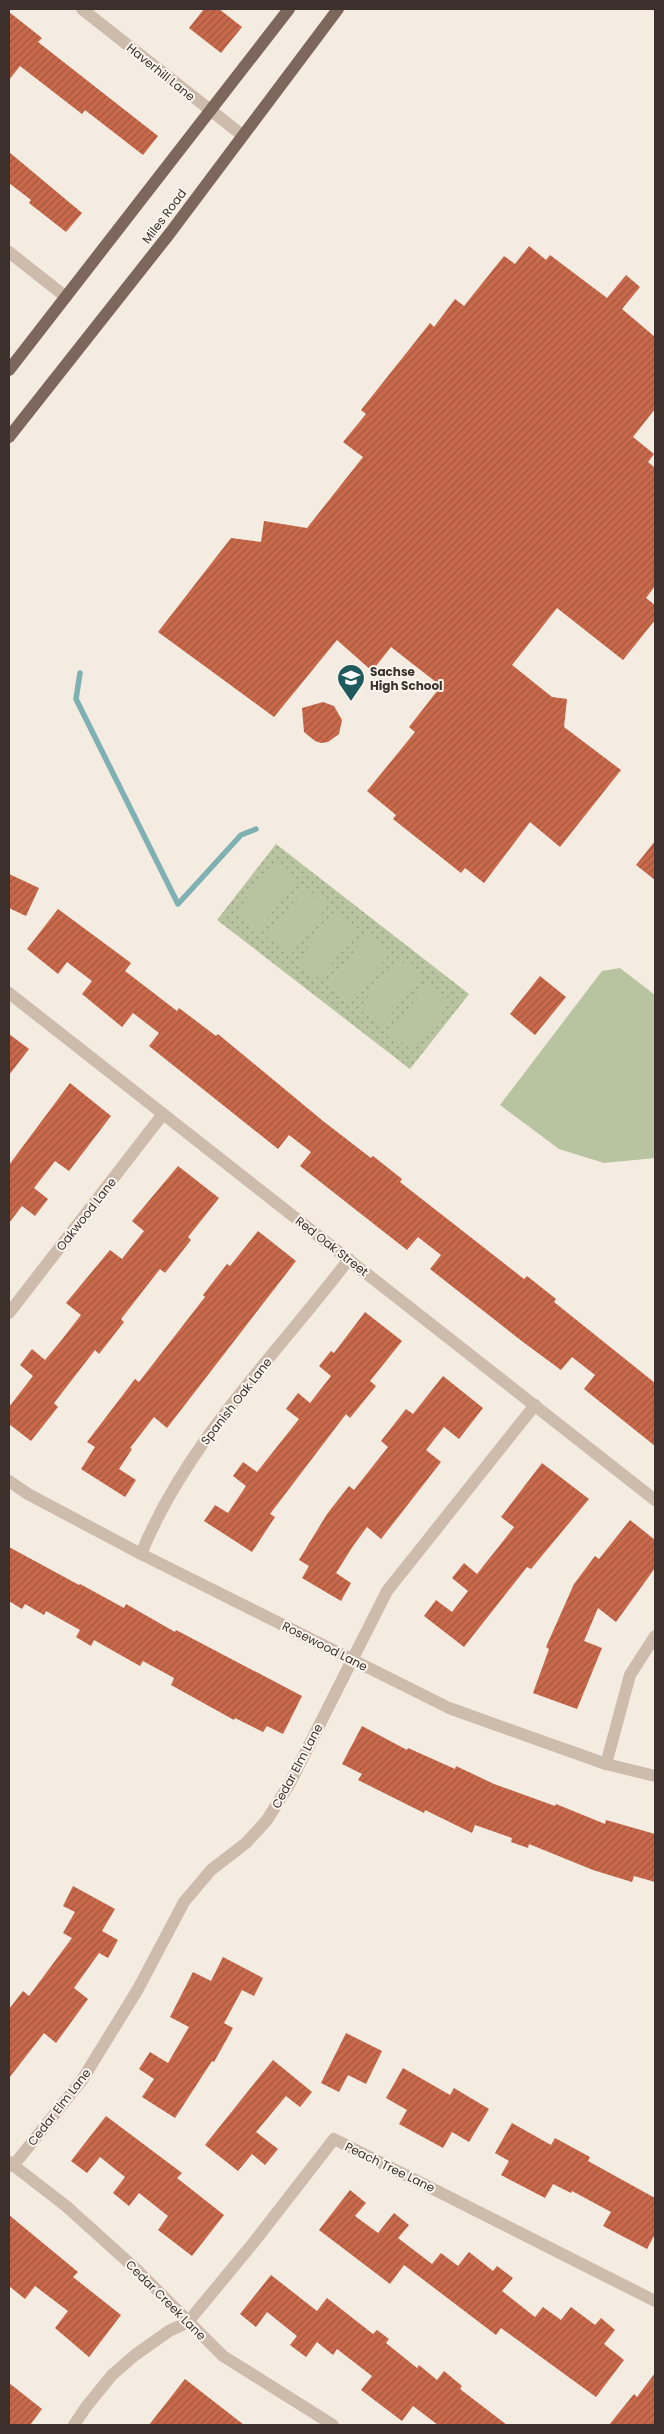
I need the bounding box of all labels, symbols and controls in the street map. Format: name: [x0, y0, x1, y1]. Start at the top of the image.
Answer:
street label: Haverhill Lane: [123, 39, 199, 105]
street label: Miles Road: [138, 185, 190, 247]
school or university icon: Sachse High School: [336, 663, 366, 702]
place label: Sachse High School: [370, 663, 443, 694]
street label: Oakwood Lane: [52, 1174, 120, 1254]
street label: Red Oak Street: [292, 1212, 372, 1280]
street label: Spanish Oak Lane: [197, 1354, 275, 1448]
street label: Rosewood Lane: [279, 1617, 371, 1675]
street label: Cedar Elm Lane: [267, 1721, 327, 1811]
street label: Cedar Elm Lane: [23, 2065, 95, 2149]
street label: Peach Tree Lane: [342, 2138, 438, 2196]
street label: Cedar Creek Lane: [122, 2256, 210, 2344]

